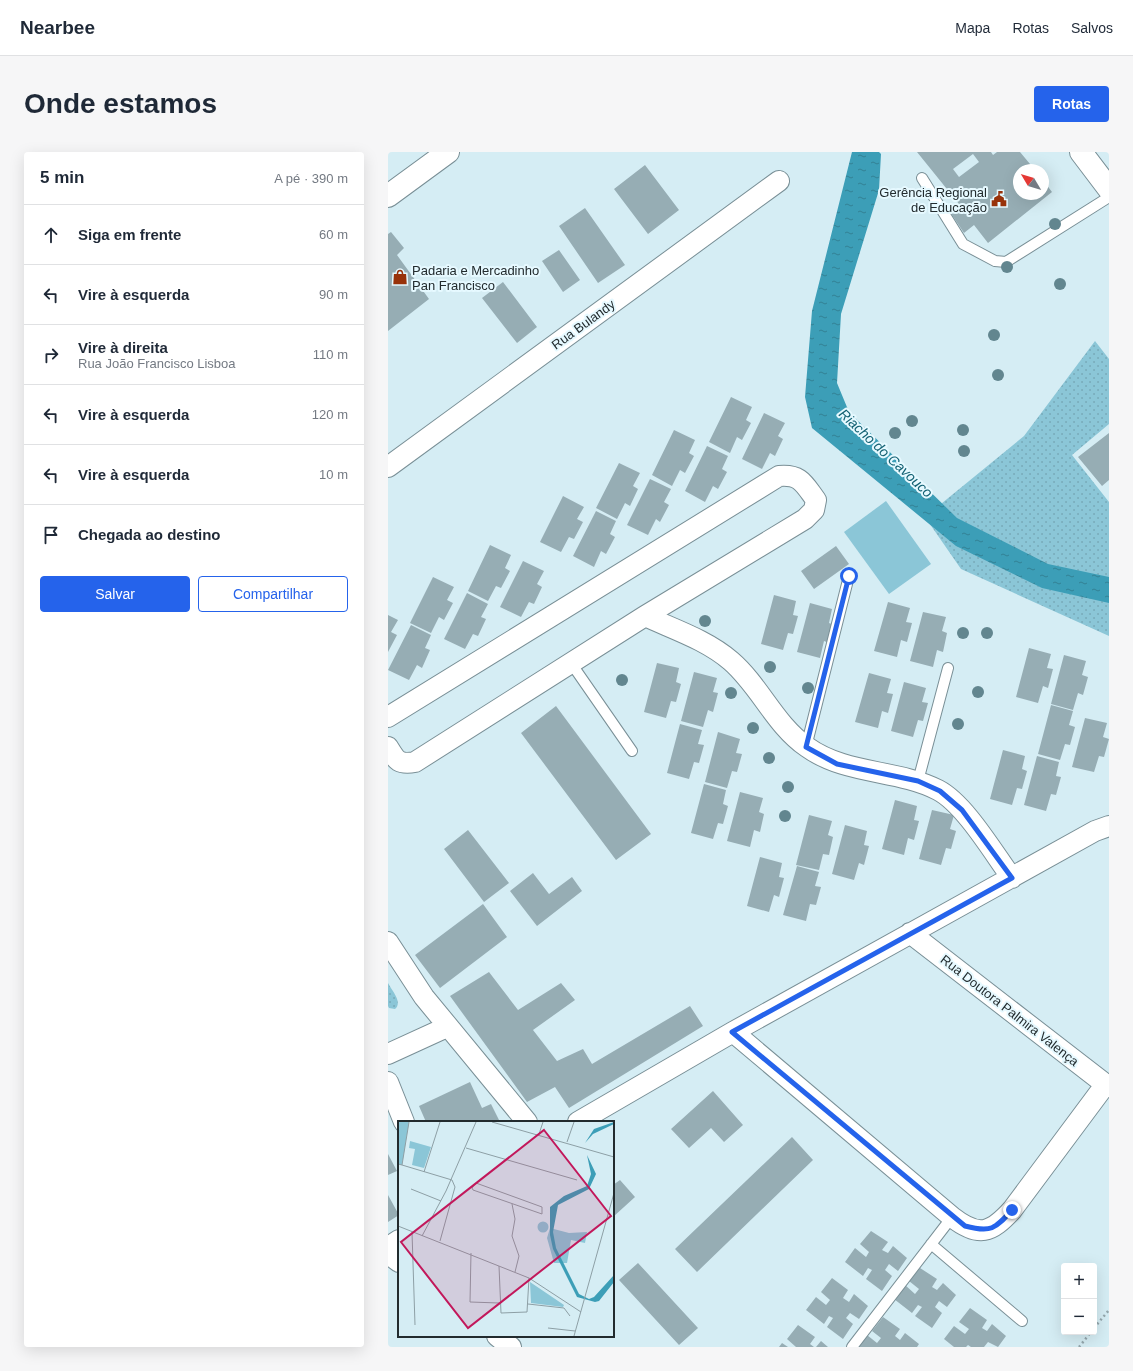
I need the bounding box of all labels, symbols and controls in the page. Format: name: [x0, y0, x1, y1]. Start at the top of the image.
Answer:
text: Nearbee: [20, 17, 95, 38]
text: Mapa: [955, 20, 990, 36]
text: Rotas: [1012, 20, 1049, 36]
text: Salvos: [1071, 20, 1113, 36]
button: Rotas: [1034, 86, 1109, 122]
text: Onde estamos: [24, 88, 217, 119]
north arrow: [1013, 164, 1049, 200]
text: 5 min: [40, 168, 84, 187]
text: A pé · 390 m: [274, 171, 348, 186]
place label: Gerência Regional de Educação: [879, 185, 987, 215]
public building icon: Gerência Regional de Educação: [990, 190, 1008, 208]
icon: ahead: [40, 224, 62, 246]
text: Siga em frente: [78, 226, 181, 243]
text: 60 m: [319, 227, 348, 242]
place label: Padaria e Mercadinho Pan Francisco: [412, 263, 539, 293]
shop icon: Padaria e Mercadinho Pan Francisco: [391, 268, 409, 286]
icon: left: [40, 284, 62, 306]
text: Vire à esquerda: [78, 286, 189, 303]
text: 90 m: [319, 287, 348, 302]
street label: Rua Bulandy: [549, 296, 618, 352]
text: Vire à direita: [78, 339, 168, 356]
icon: right: [40, 344, 62, 366]
text: 110 m: [313, 347, 348, 362]
text: Rua João Francisco Lisboa: [78, 356, 236, 371]
icon: left: [40, 404, 62, 426]
water label: Riacho do Cavouco: [836, 405, 936, 501]
text: Vire à esquerda: [78, 406, 189, 423]
text: 120 m: [312, 407, 348, 422]
icon: left: [40, 464, 62, 486]
text: Vire à esquerda: [78, 466, 189, 483]
text: 10 m: [319, 467, 348, 482]
icon: arrive: [40, 524, 62, 546]
text: Chegada ao destino: [78, 526, 221, 543]
route start: [840, 567, 858, 585]
button: Salvar: [40, 576, 190, 612]
button: Compartilhar: [198, 576, 348, 612]
street label: Rua Doutora Palmira Valença: [938, 952, 1082, 1069]
inset map: [398, 1121, 614, 1337]
route end: [1003, 1201, 1021, 1219]
map controls: [1061, 1263, 1097, 1335]
button: +: [1061, 1263, 1097, 1299]
button: −: [1061, 1299, 1097, 1335]

